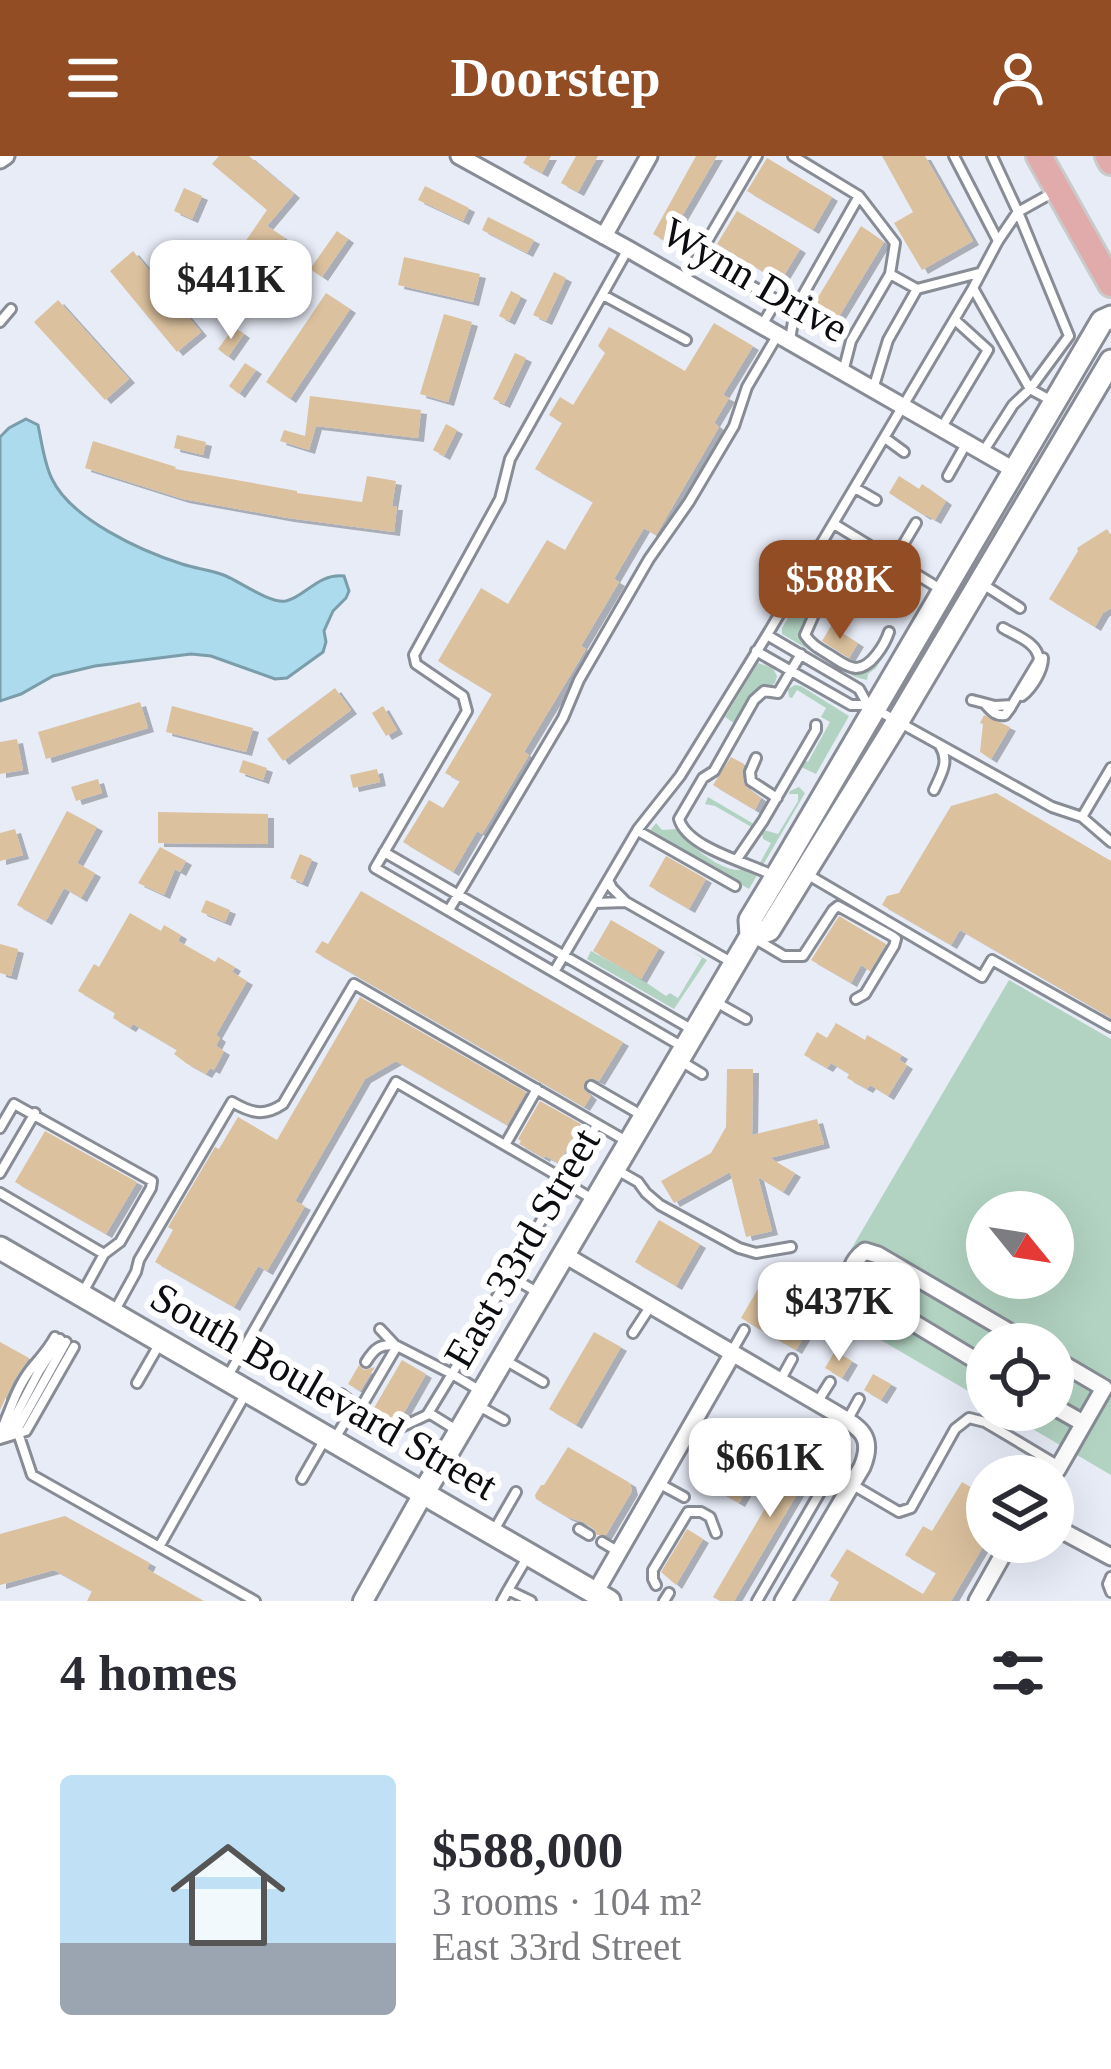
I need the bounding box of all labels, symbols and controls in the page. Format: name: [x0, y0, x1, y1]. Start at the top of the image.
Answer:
icon: menu: [60, 45, 126, 111]
icon: person: [985, 45, 1051, 111]
text: Doorstep: [451, 48, 660, 108]
street label: Wynn Drive: [654, 209, 856, 351]
pin: $441K: [147, 240, 315, 342]
text: $441K: [177, 257, 285, 300]
pin: $588K: [756, 540, 924, 642]
text: $588K: [786, 557, 894, 600]
street label: East 33rd Street: [435, 1120, 609, 1376]
north arrow: [966, 1191, 1074, 1299]
map controls: [966, 1191, 1074, 1563]
pin: $437K: [755, 1262, 923, 1364]
street label: South Boulevard Street: [143, 1273, 506, 1509]
text: $437K: [785, 1279, 893, 1322]
button: locate: [966, 1323, 1074, 1431]
pin: $661K: [686, 1418, 854, 1520]
text: $661K: [716, 1435, 824, 1478]
button: layers: [966, 1455, 1074, 1563]
icon: filters: [985, 1640, 1051, 1706]
text: 4 homes: [60, 1645, 237, 1701]
text: $588,000: [432, 1822, 623, 1878]
icon: home: [156, 1823, 300, 1967]
text: 3 rooms · 104 m²: [432, 1880, 702, 1923]
text: East 33rd Street: [432, 1925, 681, 1968]

